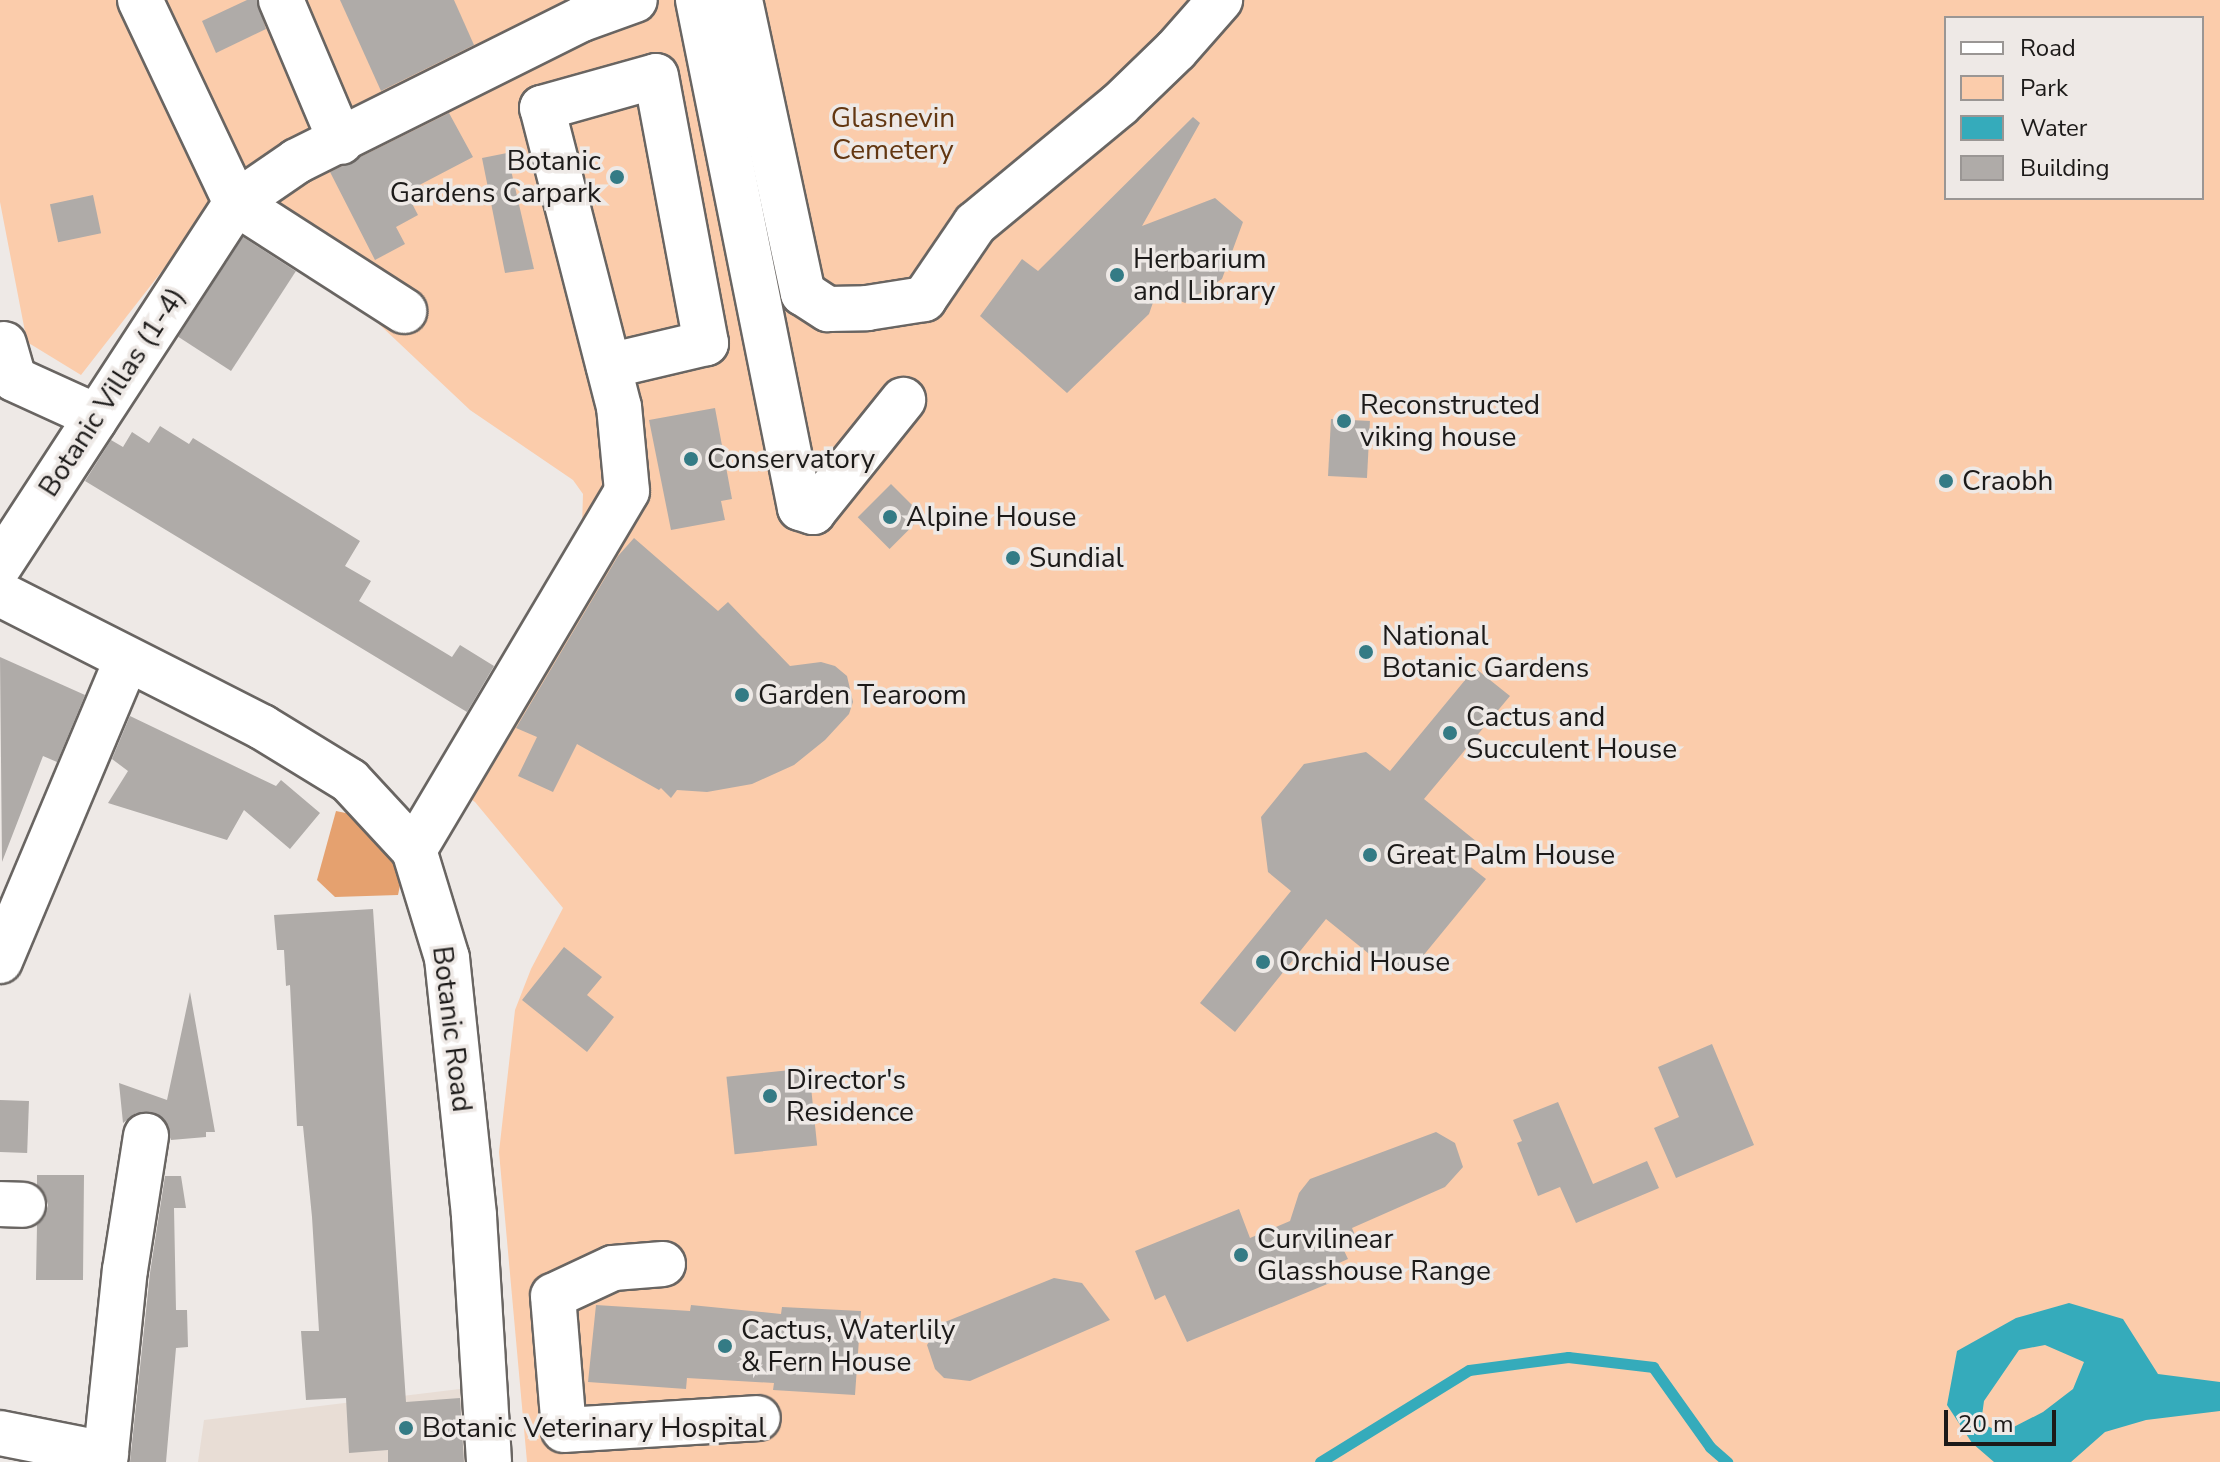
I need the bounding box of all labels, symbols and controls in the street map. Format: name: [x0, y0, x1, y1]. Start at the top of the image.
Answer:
legend: [1944, 16, 2204, 200]
text: Road: [2020, 32, 2076, 64]
text: Park: [2020, 72, 2068, 104]
park label: Glasnevin Cemetery: [831, 101, 955, 167]
text: Water: [2020, 112, 2087, 144]
place label: Botanic Gardens Carpark: [390, 144, 601, 210]
text: Building: [2020, 152, 2110, 184]
marker: Botanic Gardens Carpark: [608, 168, 626, 186]
place label: Herbarium and Library: [1133, 242, 1275, 308]
marker: Herbarium and Library: [1108, 266, 1126, 284]
street label: Botanic Villas (1-4): [32, 281, 192, 503]
place label: Reconstructed viking house: [1360, 388, 1540, 454]
marker: Reconstructed viking house: [1335, 412, 1353, 430]
place label: Conservatory: [707, 442, 875, 476]
marker: Conservatory: [682, 450, 700, 468]
place label: Craobh: [1962, 464, 2053, 498]
marker: Craobh: [1937, 472, 1955, 490]
place label: Alpine House: [906, 500, 1076, 534]
marker: Alpine House: [881, 508, 899, 526]
place label: Sundial: [1029, 541, 1124, 575]
marker: Sundial: [1004, 549, 1022, 567]
place label: National Botanic Gardens: [1382, 619, 1589, 685]
marker: National Botanic Gardens: [1357, 643, 1375, 661]
place label: Garden Tearoom: [758, 678, 967, 712]
marker: Garden Tearoom: [733, 686, 751, 704]
place label: Cactus and Succulent House: [1466, 700, 1677, 766]
marker: Cactus and Succulent House: [1441, 724, 1459, 742]
place label: Great Palm House: [1386, 838, 1615, 872]
marker: Great Palm House: [1361, 846, 1379, 864]
street label: Botanic Road: [425, 944, 479, 1114]
place label: Orchid House: [1279, 945, 1450, 979]
marker: Orchid House: [1254, 953, 1272, 971]
place label: Director's Residence: [786, 1063, 914, 1129]
marker: Director's Residence: [761, 1087, 779, 1105]
place label: Curvilinear Glasshouse Range: [1257, 1222, 1491, 1288]
marker: Curvilinear Glasshouse Range: [1232, 1246, 1250, 1264]
place label: Cactus, Waterlily & Fern House: [741, 1313, 955, 1379]
marker: Cactus, Waterlily & Fern House: [716, 1337, 734, 1355]
scale bar: [1948, 1394, 2060, 1444]
text: 20 m: [1958, 1408, 2014, 1440]
place label: Botanic Veterinary Hospital: [422, 1411, 766, 1445]
marker: Botanic Veterinary Hospital: [397, 1419, 415, 1437]

